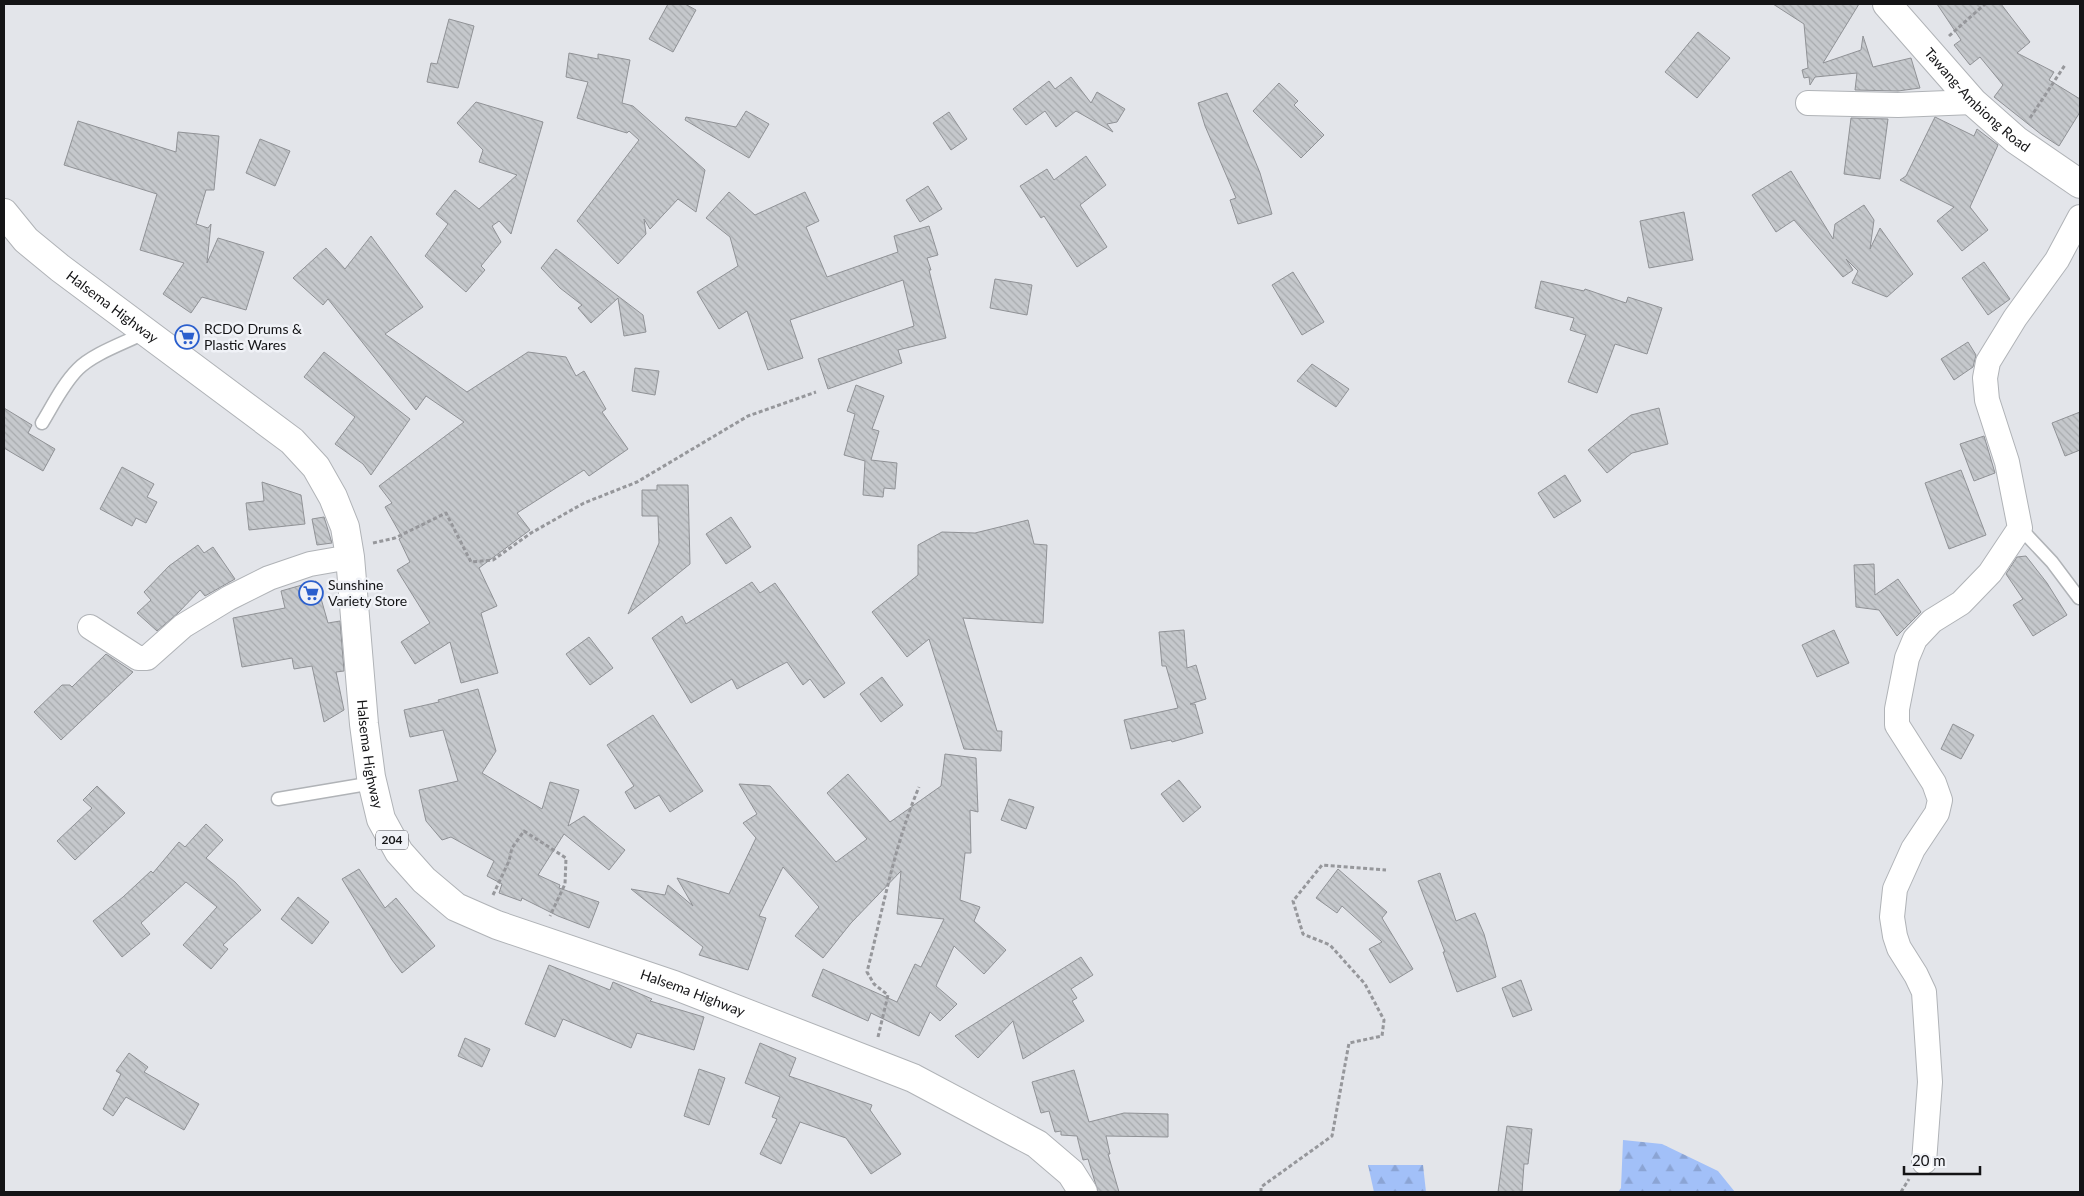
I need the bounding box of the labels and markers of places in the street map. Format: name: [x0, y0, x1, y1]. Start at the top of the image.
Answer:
place label: RCDO Drums & Plastic Wares: [204, 320, 302, 353]
supermarket icon: RCDO Drums & Plastic Wares: [174, 324, 200, 350]
place label: Sunshine Variety Store: [328, 576, 407, 609]
supermarket icon: Sunshine Variety Store: [298, 580, 324, 606]

